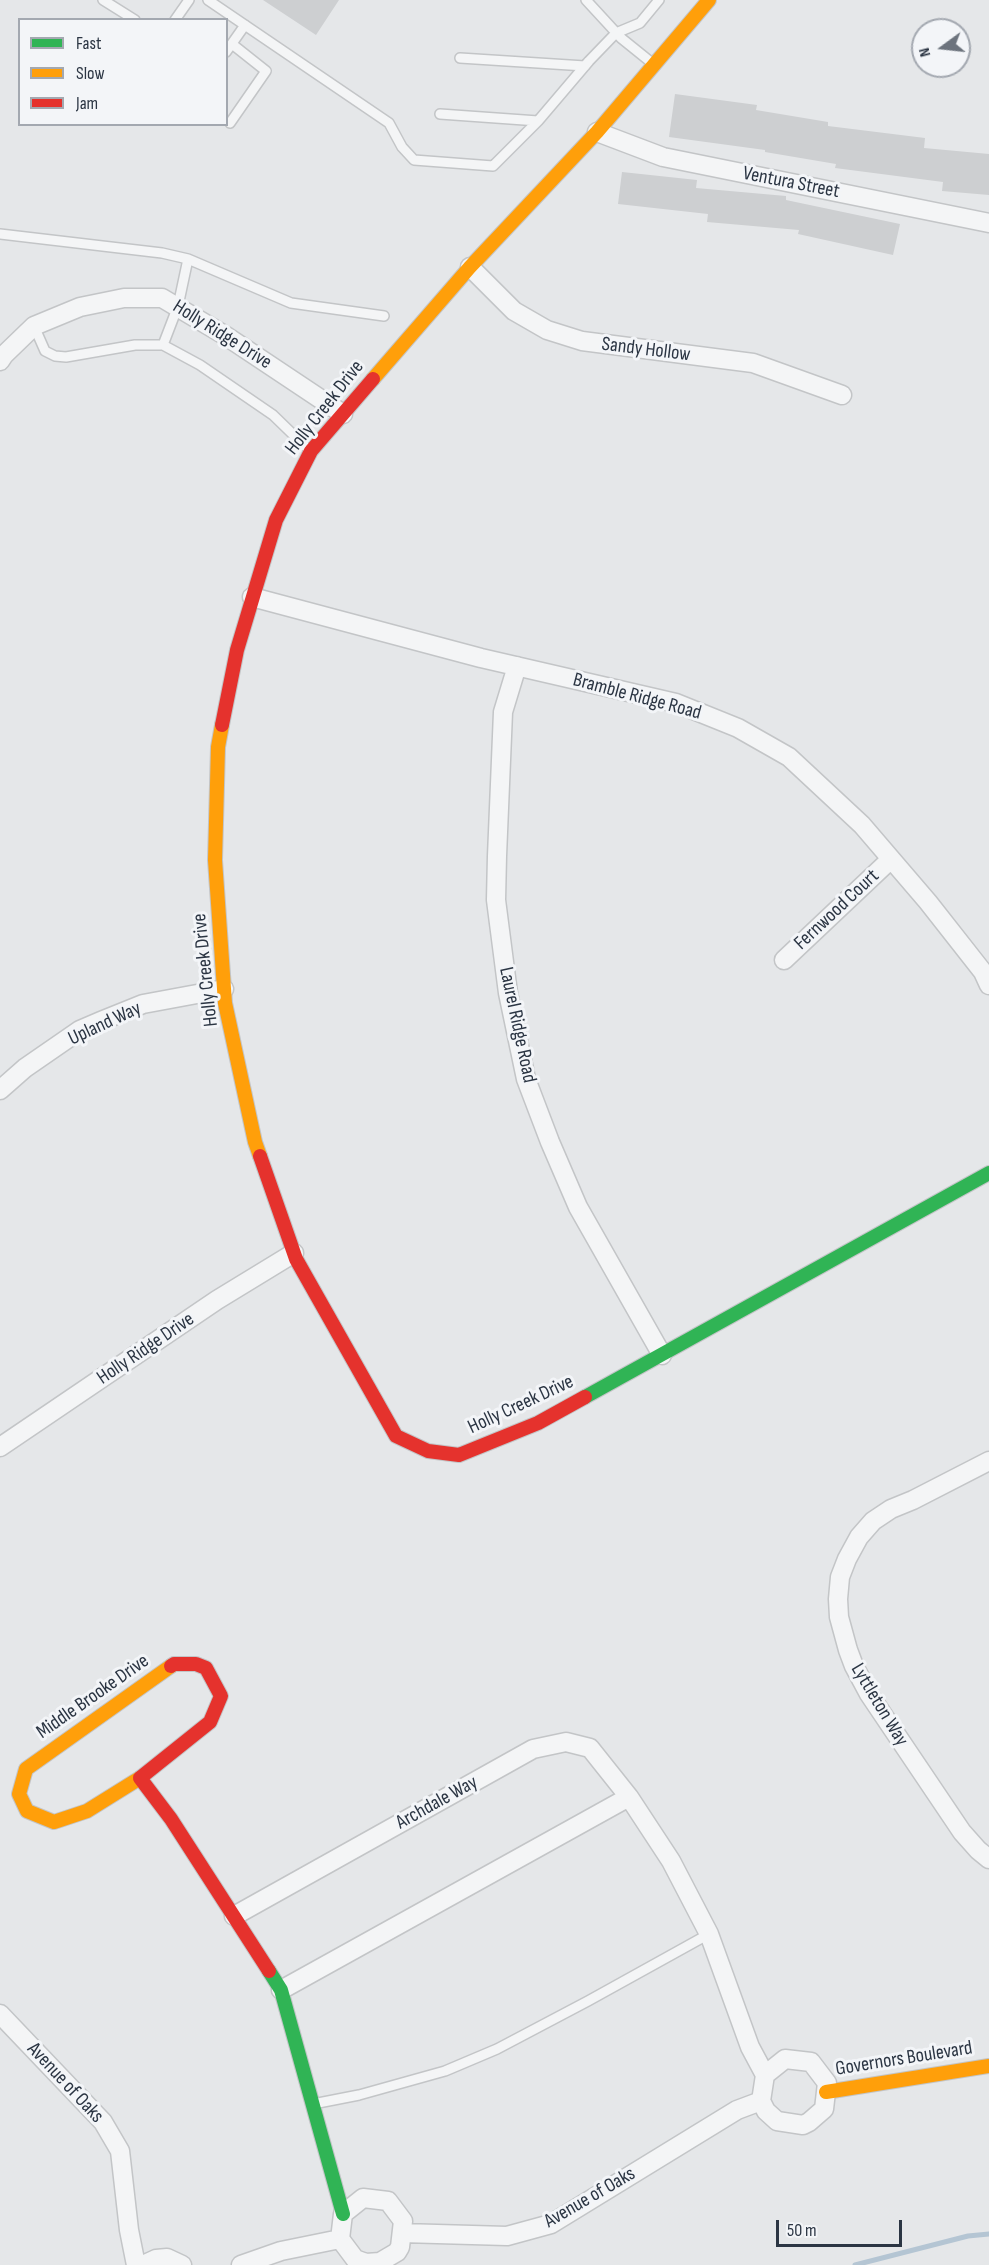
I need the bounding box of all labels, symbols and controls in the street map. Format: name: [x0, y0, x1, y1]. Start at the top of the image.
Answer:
legend: [18, 18, 228, 126]
north arrow: [911, 18, 971, 78]
text: Fast: [76, 33, 101, 54]
text: N: [915, 46, 935, 59]
text: Slow: [76, 63, 105, 84]
text: Jam: [76, 93, 98, 114]
street label: Ventura Street: [741, 162, 841, 204]
street label: Holly Ridge Drive: [168, 295, 276, 375]
street label: Sandy Hollow: [600, 333, 692, 367]
street label: Holly Creek Drive: [281, 356, 369, 460]
street label: Bramble Ridge Road: [570, 668, 704, 726]
street label: Fernwood Court: [790, 865, 884, 955]
street label: Holly Creek Drive: [188, 912, 224, 1028]
street label: Laurel Ridge Road: [493, 965, 541, 1085]
street label: Upland Way: [65, 997, 145, 1051]
street label: Holly Ridge Drive: [93, 1308, 199, 1390]
street label: Holly Creek Drive: [464, 1370, 578, 1440]
street label: Middle Brooke Drive: [32, 1649, 154, 1745]
street label: Lyttleton Way: [845, 1659, 913, 1751]
street label: Archdale Way: [392, 1771, 482, 1835]
street label: Governors Boulevard: [834, 2036, 974, 2082]
street label: Avenue of Oaks: [22, 2038, 108, 2128]
street label: Avenue of Oaks: [540, 2162, 640, 2234]
scale bar: [779, 2208, 905, 2246]
text: 50 m: [787, 2220, 817, 2241]

